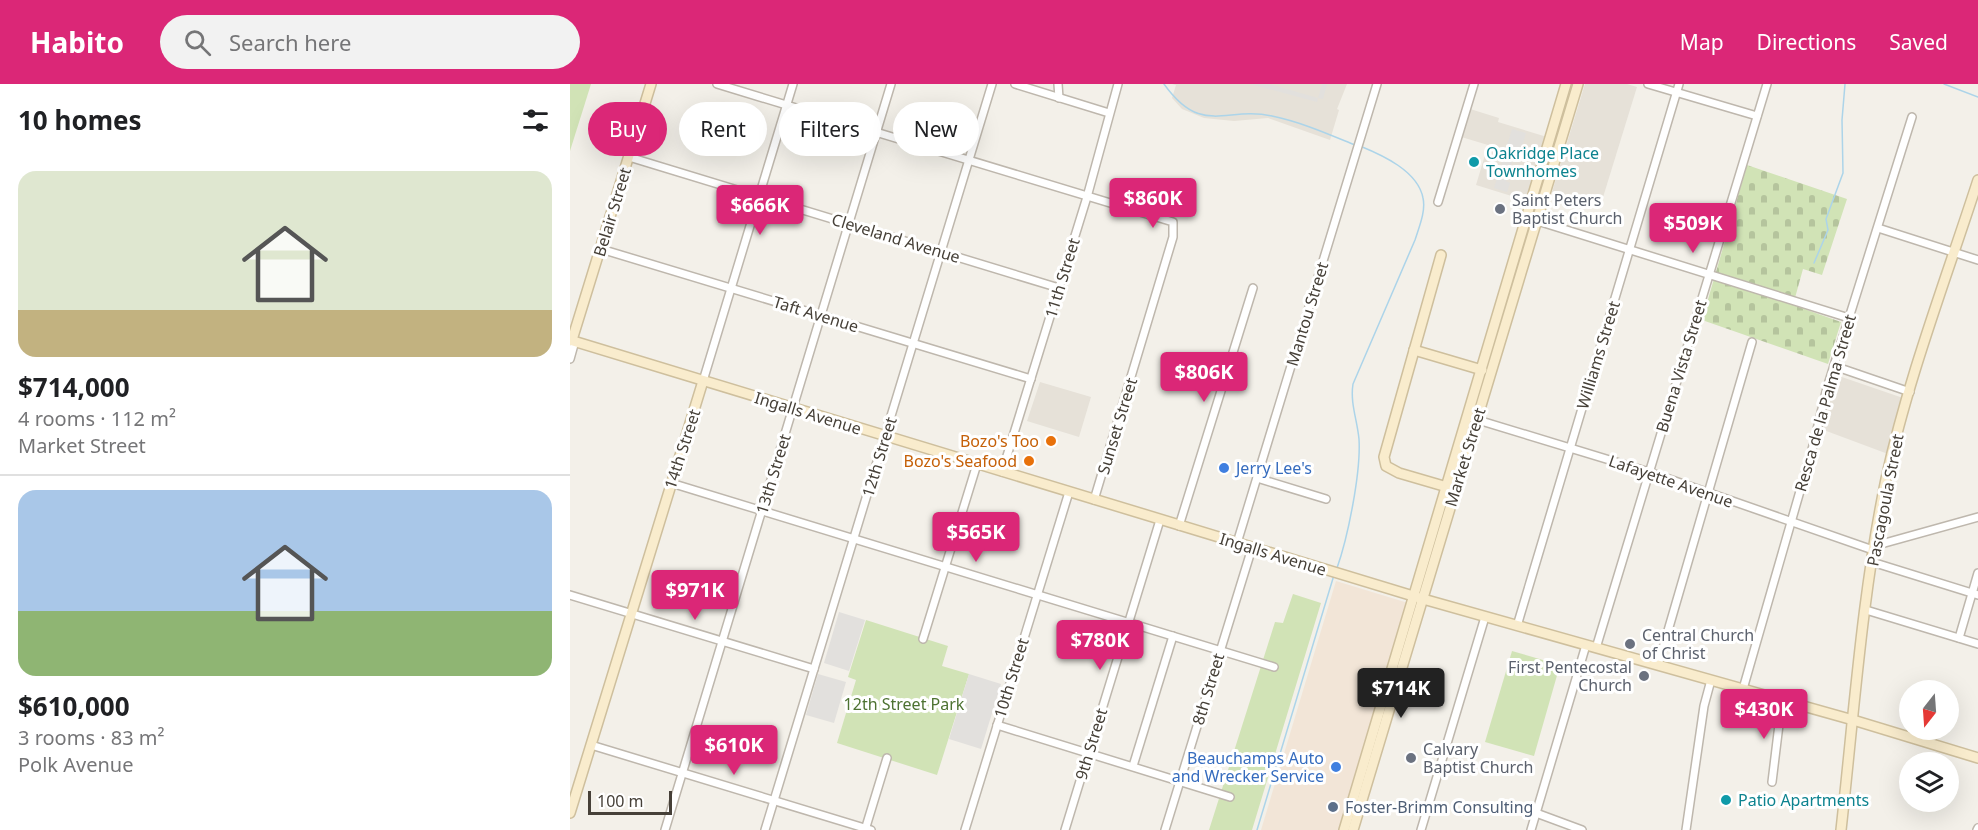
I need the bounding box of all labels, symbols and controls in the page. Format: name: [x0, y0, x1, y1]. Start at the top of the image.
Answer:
search box: [160, 15, 580, 69]
text: Habito: [30, 23, 124, 61]
icon: search: [181, 26, 214, 59]
text: Search here: [229, 27, 351, 57]
text: Map: [1680, 28, 1724, 56]
text: Directions: [1757, 28, 1856, 56]
text: Saved: [1889, 28, 1948, 56]
text: 10 homes: [18, 102, 142, 138]
chip: Buy: [588, 102, 667, 156]
chip: Rent: [679, 102, 767, 156]
chip: Filters: [779, 102, 881, 156]
chip: New: [893, 102, 979, 156]
icon: filters: [519, 104, 552, 137]
place label: Oakridge Place Townhomes: [1486, 142, 1599, 182]
marker: Oakridge Place Townhomes: [1467, 155, 1481, 169]
street label: Belair Street: [588, 165, 636, 259]
pin: $860K: [1111, 178, 1195, 229]
text: $860K: [1123, 184, 1183, 211]
pin: $666K: [718, 185, 802, 236]
place label: Saint Peters Baptist Church: [1512, 189, 1622, 229]
text: $666K: [730, 191, 790, 218]
marker: Saint Peters Baptist Church: [1493, 202, 1507, 216]
pin: $509K: [1651, 203, 1735, 254]
street label: Cleveland Avenue: [829, 208, 963, 268]
text: $509K: [1663, 209, 1723, 236]
icon: home: [231, 210, 339, 318]
street label: 11th Street: [1039, 235, 1085, 321]
street label: Mantou Street: [1281, 259, 1333, 369]
street label: Taft Avenue: [771, 291, 861, 337]
street label: Buena Vista Street: [1650, 297, 1712, 435]
street label: Williams Street: [1571, 298, 1625, 412]
street label: Resca de la Palma Street: [1789, 312, 1861, 494]
pin: $806K: [1162, 352, 1246, 403]
text: $806K: [1174, 358, 1234, 385]
text: $714,000: [18, 369, 130, 405]
street label: Sunset Street: [1092, 375, 1142, 477]
street label: Ingalls Avenue: [752, 386, 864, 440]
text: 4 rooms · 112 m²: [18, 405, 176, 432]
street label: Market Street: [1440, 405, 1491, 509]
street label: 14th Street: [659, 406, 705, 492]
street label: 12th Street: [856, 414, 902, 500]
place label: Bozo's Too: [960, 430, 1039, 452]
street label: 13th Street: [750, 431, 796, 517]
text: Market Street: [18, 432, 146, 459]
street label: Pascagoula Street: [1861, 432, 1909, 568]
marker: Bozo's Too: [1044, 434, 1058, 448]
street label: Lafayette Avenue: [1606, 449, 1736, 513]
place label: Bozo's Seafood: [904, 450, 1017, 472]
marker: Bozo's Seafood: [1022, 454, 1036, 468]
place label: Jerry Lee's: [1234, 457, 1312, 479]
marker: Jerry Lee's: [1217, 461, 1231, 475]
pin: $565K: [934, 512, 1018, 563]
text: $565K: [946, 518, 1006, 545]
street label: Ingalls Avenue: [1217, 527, 1329, 581]
icon: home: [231, 529, 339, 637]
pin: $971K: [653, 570, 737, 621]
text: $971K: [665, 576, 725, 603]
pin: $780K: [1058, 620, 1142, 671]
place label: Central Church of Christ: [1642, 624, 1754, 664]
text: $780K: [1070, 626, 1130, 653]
street label: 10th Street: [988, 635, 1034, 721]
marker: Central Church of Christ: [1623, 637, 1637, 651]
street label: 8th Street: [1187, 650, 1229, 727]
place label: First Pentecostal Church: [1508, 656, 1632, 696]
pin: $714K: [1359, 668, 1443, 719]
marker: First Pentecostal Church: [1637, 669, 1651, 683]
text: $714K: [1371, 674, 1431, 701]
north arrow: [1899, 680, 1959, 740]
map controls: [1899, 680, 1959, 812]
text: $610,000: [18, 688, 130, 724]
pin: $430K: [1722, 689, 1806, 740]
park label: 12th Street Park: [844, 693, 965, 715]
text: $430K: [1734, 695, 1794, 722]
street label: 9th Street: [1070, 705, 1112, 782]
text: 3 rooms · 83 m²: [18, 724, 165, 751]
pin: $610K: [692, 725, 776, 776]
text: $610K: [704, 731, 764, 758]
place label: Calvary Baptist Church: [1423, 738, 1533, 778]
place label: Beauchamps Auto and Wrecker Service: [1172, 747, 1324, 787]
text: Polk Avenue: [18, 751, 133, 778]
marker: Calvary Baptist Church: [1404, 751, 1418, 765]
button: layers: [1899, 752, 1959, 812]
marker: Beauchamps Auto and Wrecker Service: [1329, 760, 1343, 774]
scale bar: [588, 788, 672, 816]
place label: Patio Apartments: [1738, 789, 1869, 811]
text: 100 m: [597, 790, 644, 812]
marker: Patio Apartments: [1719, 793, 1733, 807]
place label: Foster-Brimm Consulting: [1345, 796, 1533, 818]
marker: Foster-Brimm Consulting: [1326, 800, 1340, 814]

